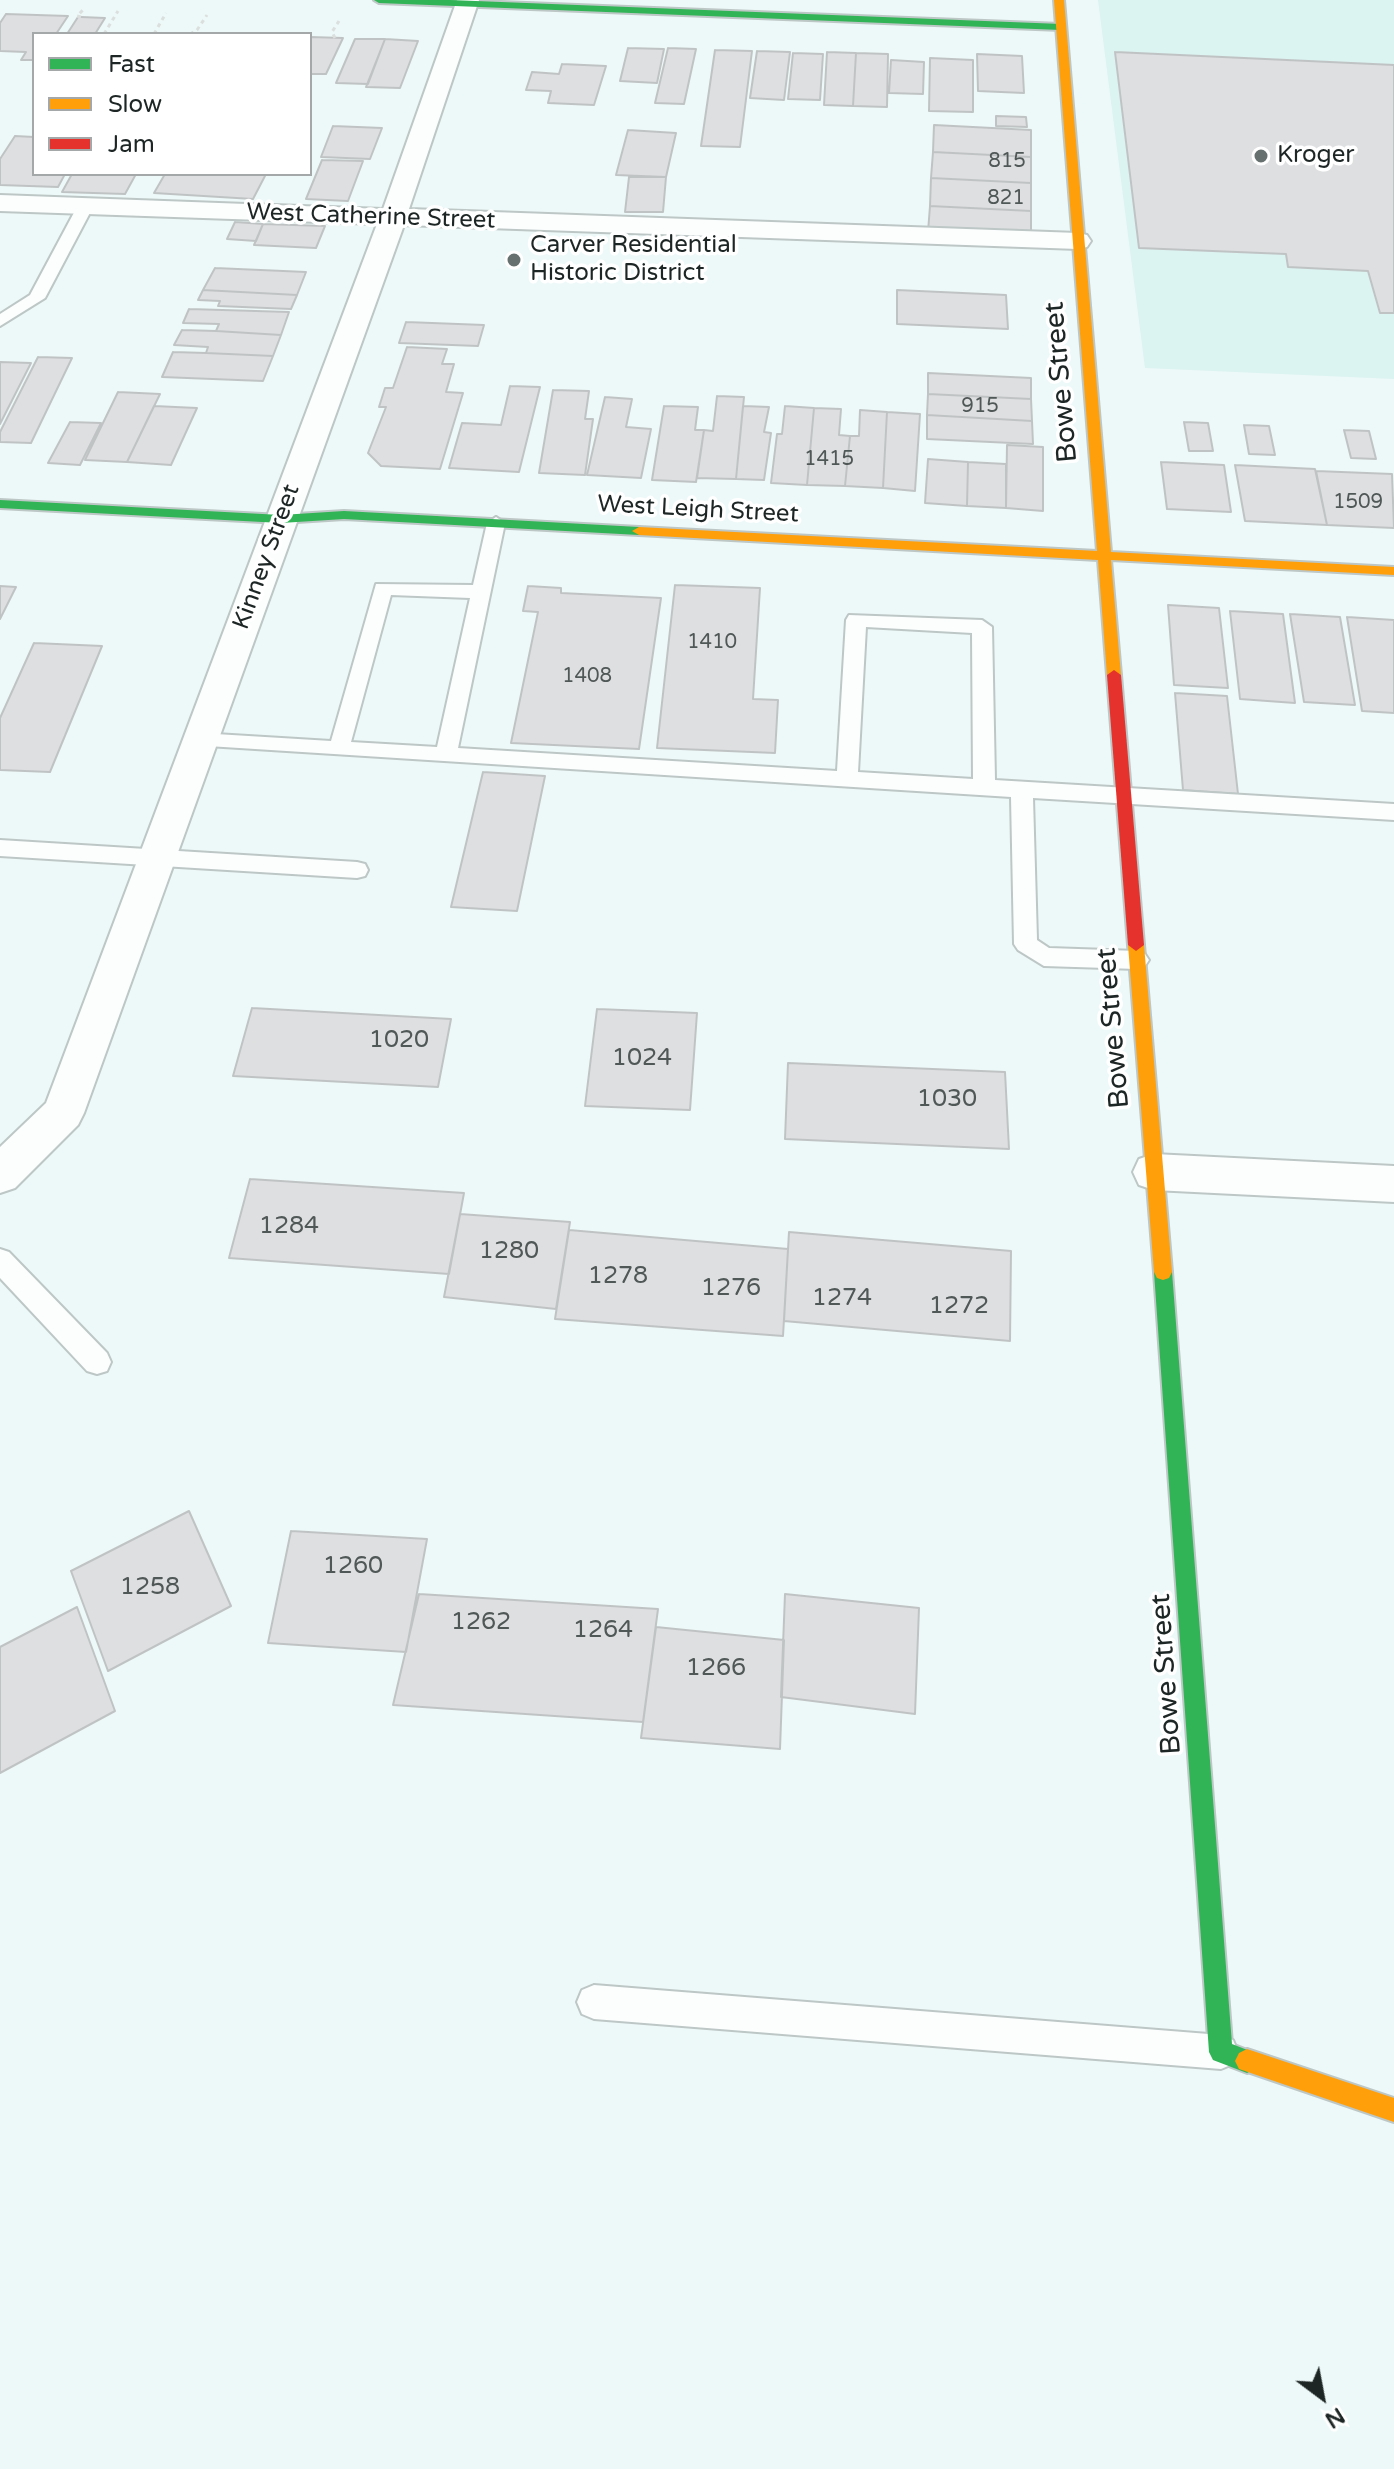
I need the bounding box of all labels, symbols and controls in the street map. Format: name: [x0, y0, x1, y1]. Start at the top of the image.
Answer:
legend: [32, 32, 312, 176]
text: Fast: [108, 50, 155, 79]
text: Slow: [108, 90, 162, 119]
text: Jam: [108, 130, 155, 159]
place label: Kroger: [1277, 142, 1354, 170]
marker: Kroger: [1252, 147, 1270, 165]
house number: 815: [988, 150, 1026, 174]
house number: 821: [987, 187, 1025, 211]
street label: West Catherine Street: [246, 198, 496, 236]
place label: Carver Residential Historic District: [530, 232, 737, 288]
marker: Carver Residential Historic District: [505, 251, 523, 269]
street label: Bowe Street: [1038, 300, 1086, 464]
house number: 915: [961, 395, 999, 419]
house number: 1415: [804, 448, 854, 472]
street label: Kinney Street: [227, 480, 307, 634]
street label: West Leigh Street: [597, 490, 799, 530]
house number: 1509: [1333, 491, 1383, 515]
house number: 1410: [687, 631, 737, 655]
house number: 1408: [562, 665, 612, 689]
street label: Bowe Street: [1090, 946, 1138, 1110]
house number: 1020: [369, 1027, 429, 1055]
house number: 1024: [612, 1045, 672, 1073]
house number: 1030: [917, 1086, 977, 1114]
house number: 1284: [259, 1213, 319, 1241]
house number: 1280: [479, 1238, 539, 1266]
house number: 1278: [588, 1263, 648, 1291]
house number: 1276: [701, 1275, 761, 1303]
house number: 1274: [812, 1285, 872, 1313]
house number: 1272: [929, 1293, 989, 1321]
house number: 1260: [323, 1553, 383, 1581]
house number: 1258: [120, 1574, 180, 1602]
street label: Bowe Street: [1145, 1592, 1189, 1756]
house number: 1262: [451, 1609, 511, 1637]
house number: 1264: [573, 1617, 633, 1645]
house number: 1266: [686, 1655, 746, 1683]
north arrow: [1282, 2357, 1362, 2437]
text: N: [1320, 2402, 1349, 2433]

